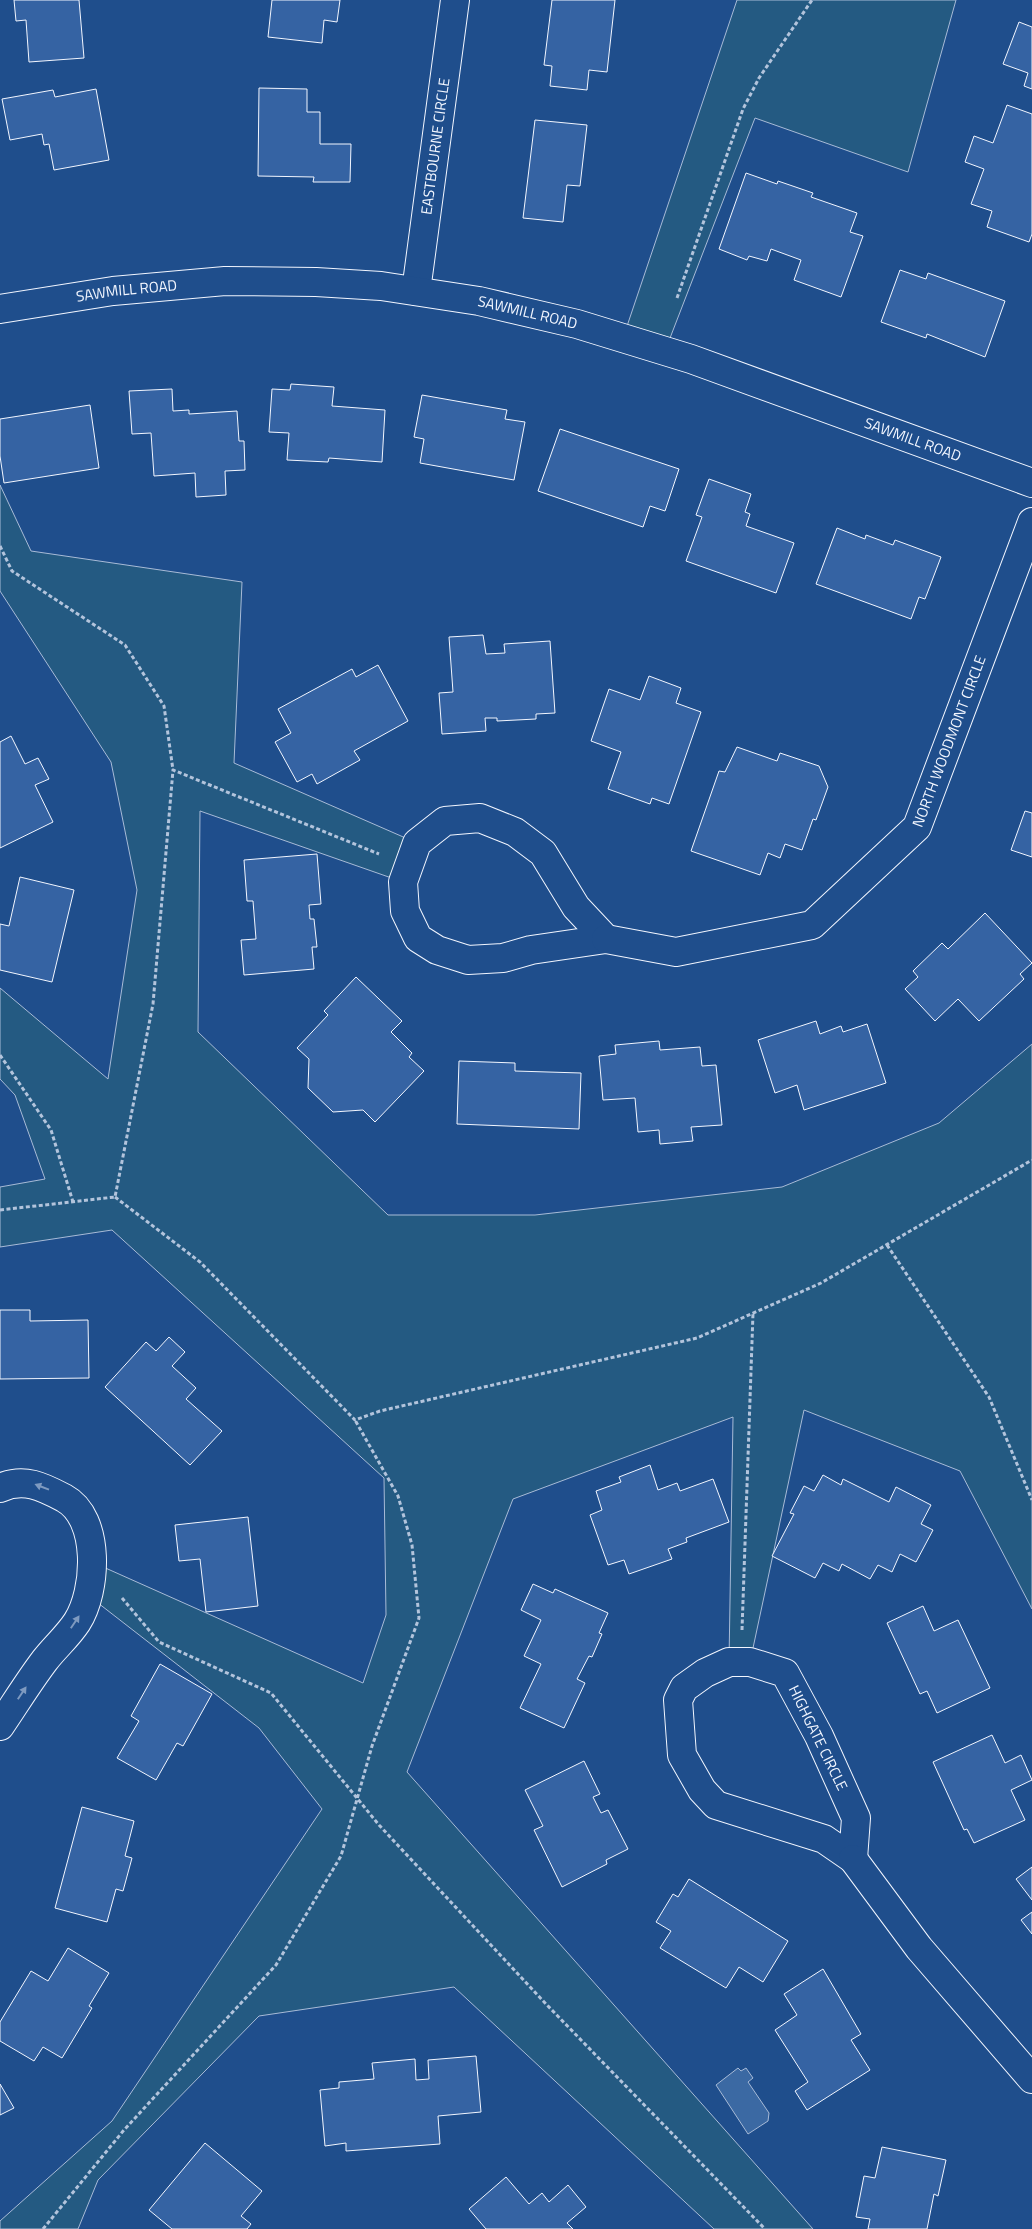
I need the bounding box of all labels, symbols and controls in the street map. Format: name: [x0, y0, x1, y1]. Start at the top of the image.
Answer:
street label: EASTBOURNE CIRCLE: [414, 76, 455, 216]
street label: SAWMILL ROAD: [74, 273, 178, 308]
street label: SAWMILL ROAD: [476, 289, 580, 335]
street label: SAWMILL ROAD: [861, 411, 965, 467]
street label: NORTH WOODMONT CIRCLE: [906, 652, 992, 830]
one-way arrow: [34, 1483, 49, 1491]
one-way arrow: [71, 1615, 80, 1629]
street label: HIGHGATE CIRCLE: [783, 1681, 854, 1794]
one-way arrow: [18, 1686, 27, 1700]

